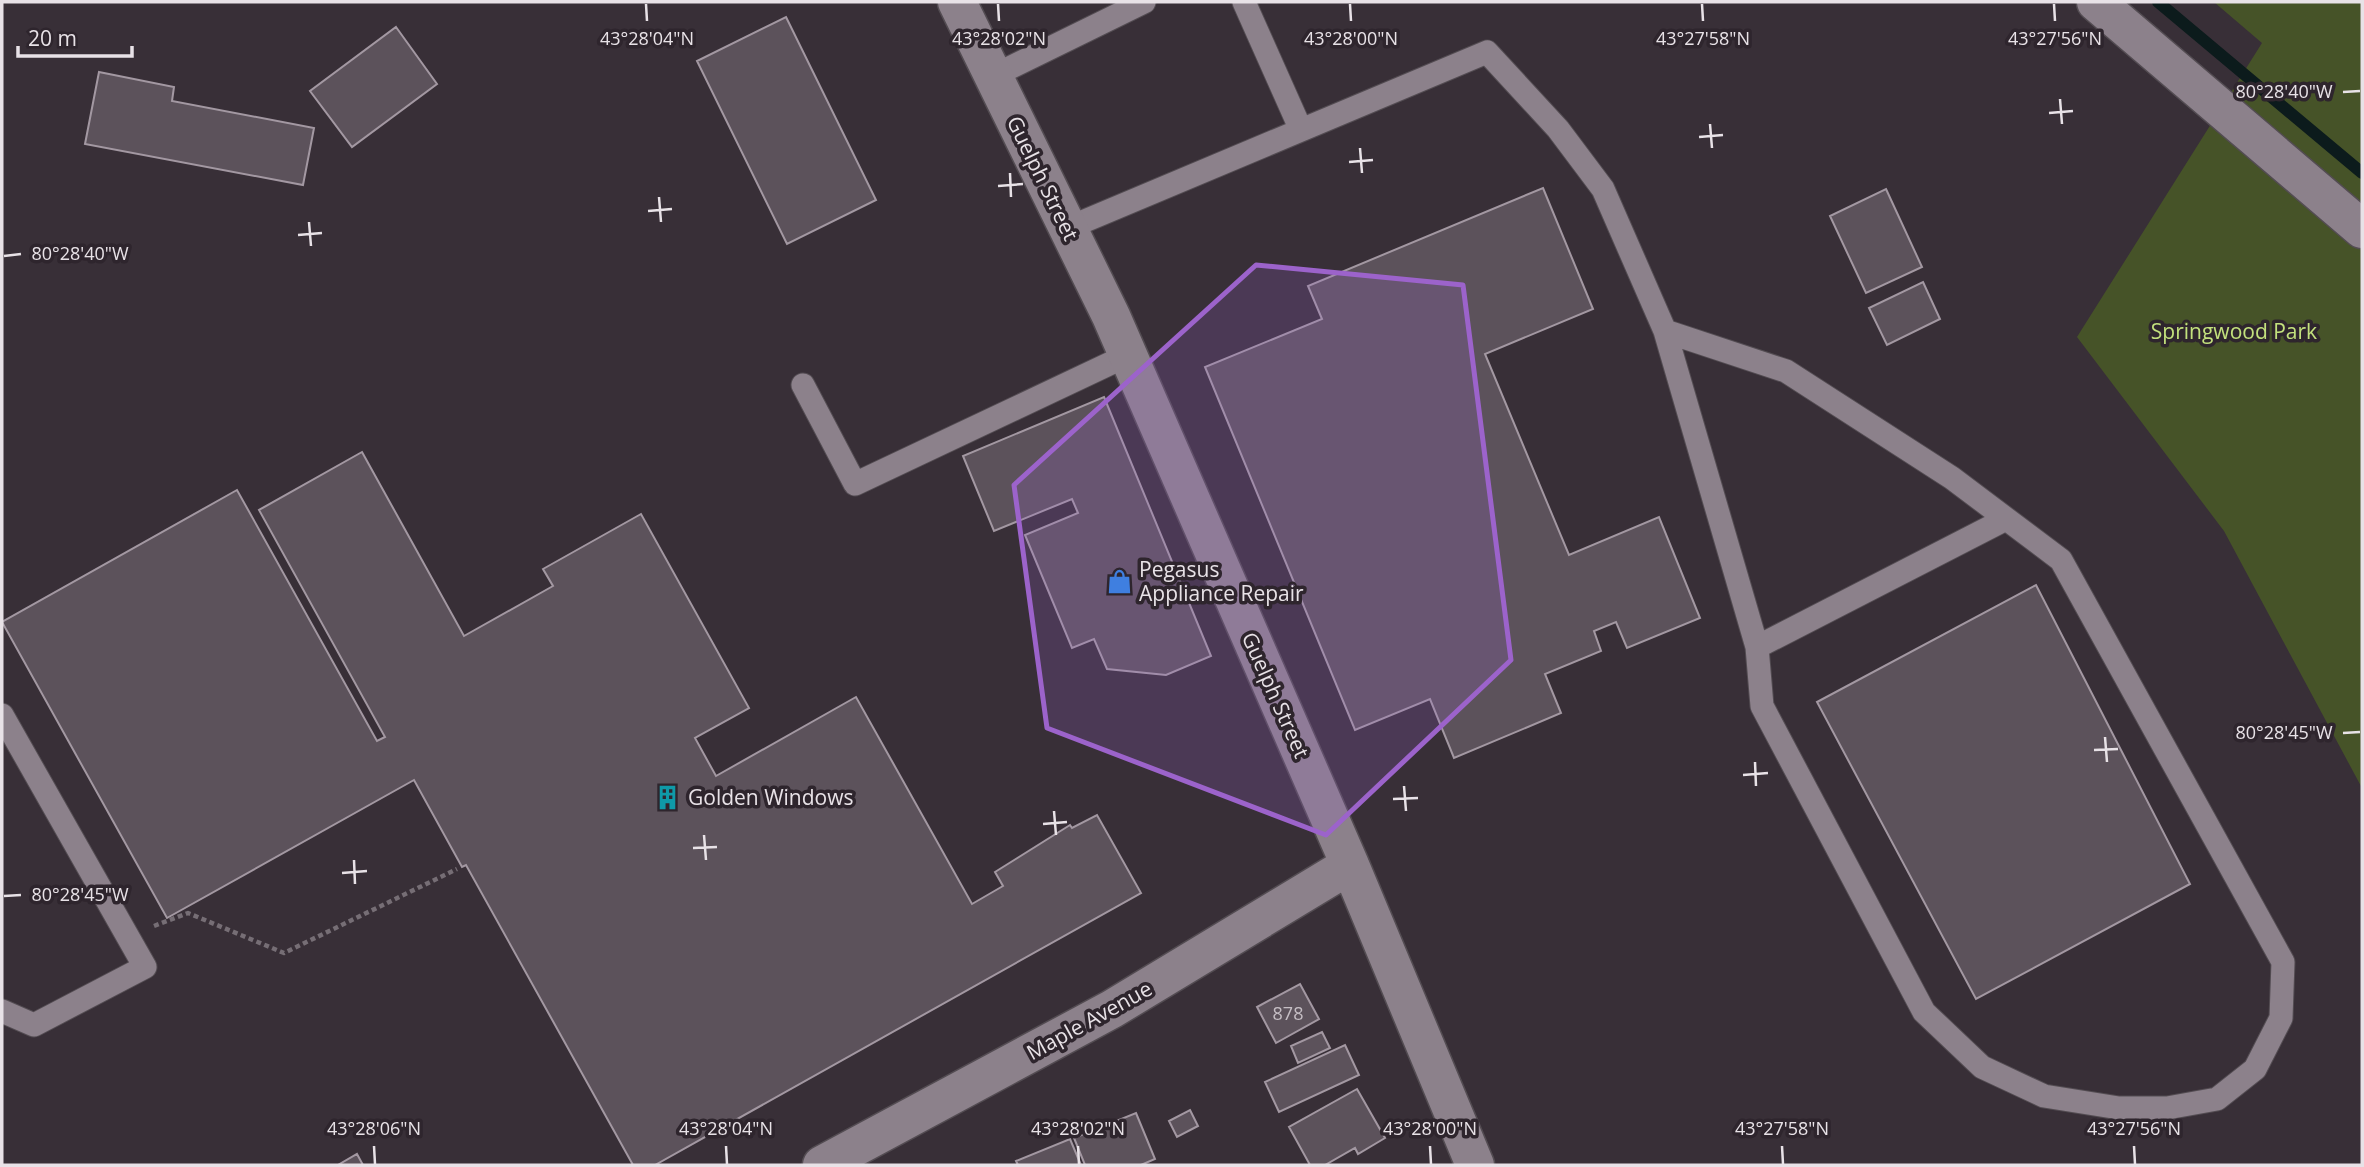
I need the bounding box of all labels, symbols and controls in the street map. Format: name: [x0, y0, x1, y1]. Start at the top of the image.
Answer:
scale bar: [18, 14, 131, 58]
text: 20 m: [28, 24, 77, 52]
text: 43°28'04"N: [600, 26, 694, 50]
text: 43°28'02"N: [952, 26, 1046, 50]
text: 43°28'00"N: [1304, 26, 1398, 50]
text: 43°27'58"N: [1656, 26, 1750, 50]
text: 43°27'56"N: [2008, 26, 2102, 50]
text: 80°28'40"W: [2235, 79, 2333, 103]
street label: Guelph Street: [1001, 111, 1085, 245]
text: 80°28'40"W: [31, 241, 129, 265]
park label: Springwood Park: [2151, 317, 2317, 345]
place label: Pegasus Appliance Repair: [1139, 555, 1304, 607]
shop icon: Pegasus Appliance Repair: [1105, 567, 1133, 595]
street label: Guelph Street: [1236, 628, 1316, 762]
text: 80°28'45"W: [2235, 720, 2333, 744]
building icon: Golden Windows: [654, 783, 682, 811]
place label: Golden Windows: [688, 783, 854, 811]
text: 80°28'45"W: [31, 882, 129, 906]
street label: Maple Avenue: [1021, 974, 1157, 1066]
house number: 878: [1273, 1001, 1303, 1025]
text: 43°28'06"N: [327, 1116, 421, 1140]
text: 43°28'04"N: [679, 1116, 773, 1140]
text: 43°28'02"N: [1031, 1116, 1125, 1140]
text: 43°28'00"N: [1383, 1116, 1477, 1140]
text: 43°27'58"N: [1735, 1116, 1829, 1140]
text: 43°27'56"N: [2087, 1116, 2181, 1140]

